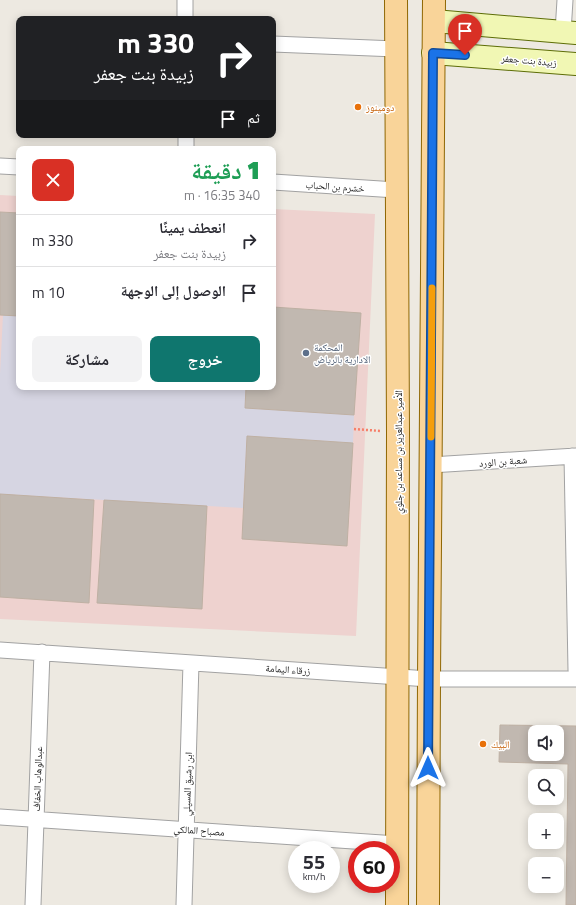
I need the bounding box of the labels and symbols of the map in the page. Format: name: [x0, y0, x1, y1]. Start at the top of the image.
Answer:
pin: [448, 14, 482, 55]
street label: زبيدة بنت جعفر: [500, 51, 557, 70]
place label: دومينوز: [365, 100, 394, 115]
marker: دومينوز: [353, 102, 363, 112]
street label: خشرم بن الحباب: [305, 177, 366, 196]
place label: المحكمة الادارية بالرياض: [314, 340, 370, 367]
marker: المحكمة الادارية بالرياض: [301, 348, 311, 358]
street label: الأمير عبدالعزيز بن مساعد بن جلوي: [391, 390, 407, 514]
street label: شعبة بن الورد: [478, 452, 528, 471]
street label: زرقاء اليمامة: [265, 660, 311, 679]
place label: البيك: [491, 737, 509, 752]
marker: البيك: [478, 739, 488, 749]
street label: عبدالوهاب الخفاف: [29, 746, 46, 812]
position arrow: [407, 747, 449, 789]
street label: ابن رشيق المسيلي: [179, 752, 197, 816]
street label: مصباح المالكي: [173, 821, 225, 840]
speed limit sign: 60: [348, 841, 400, 893]

